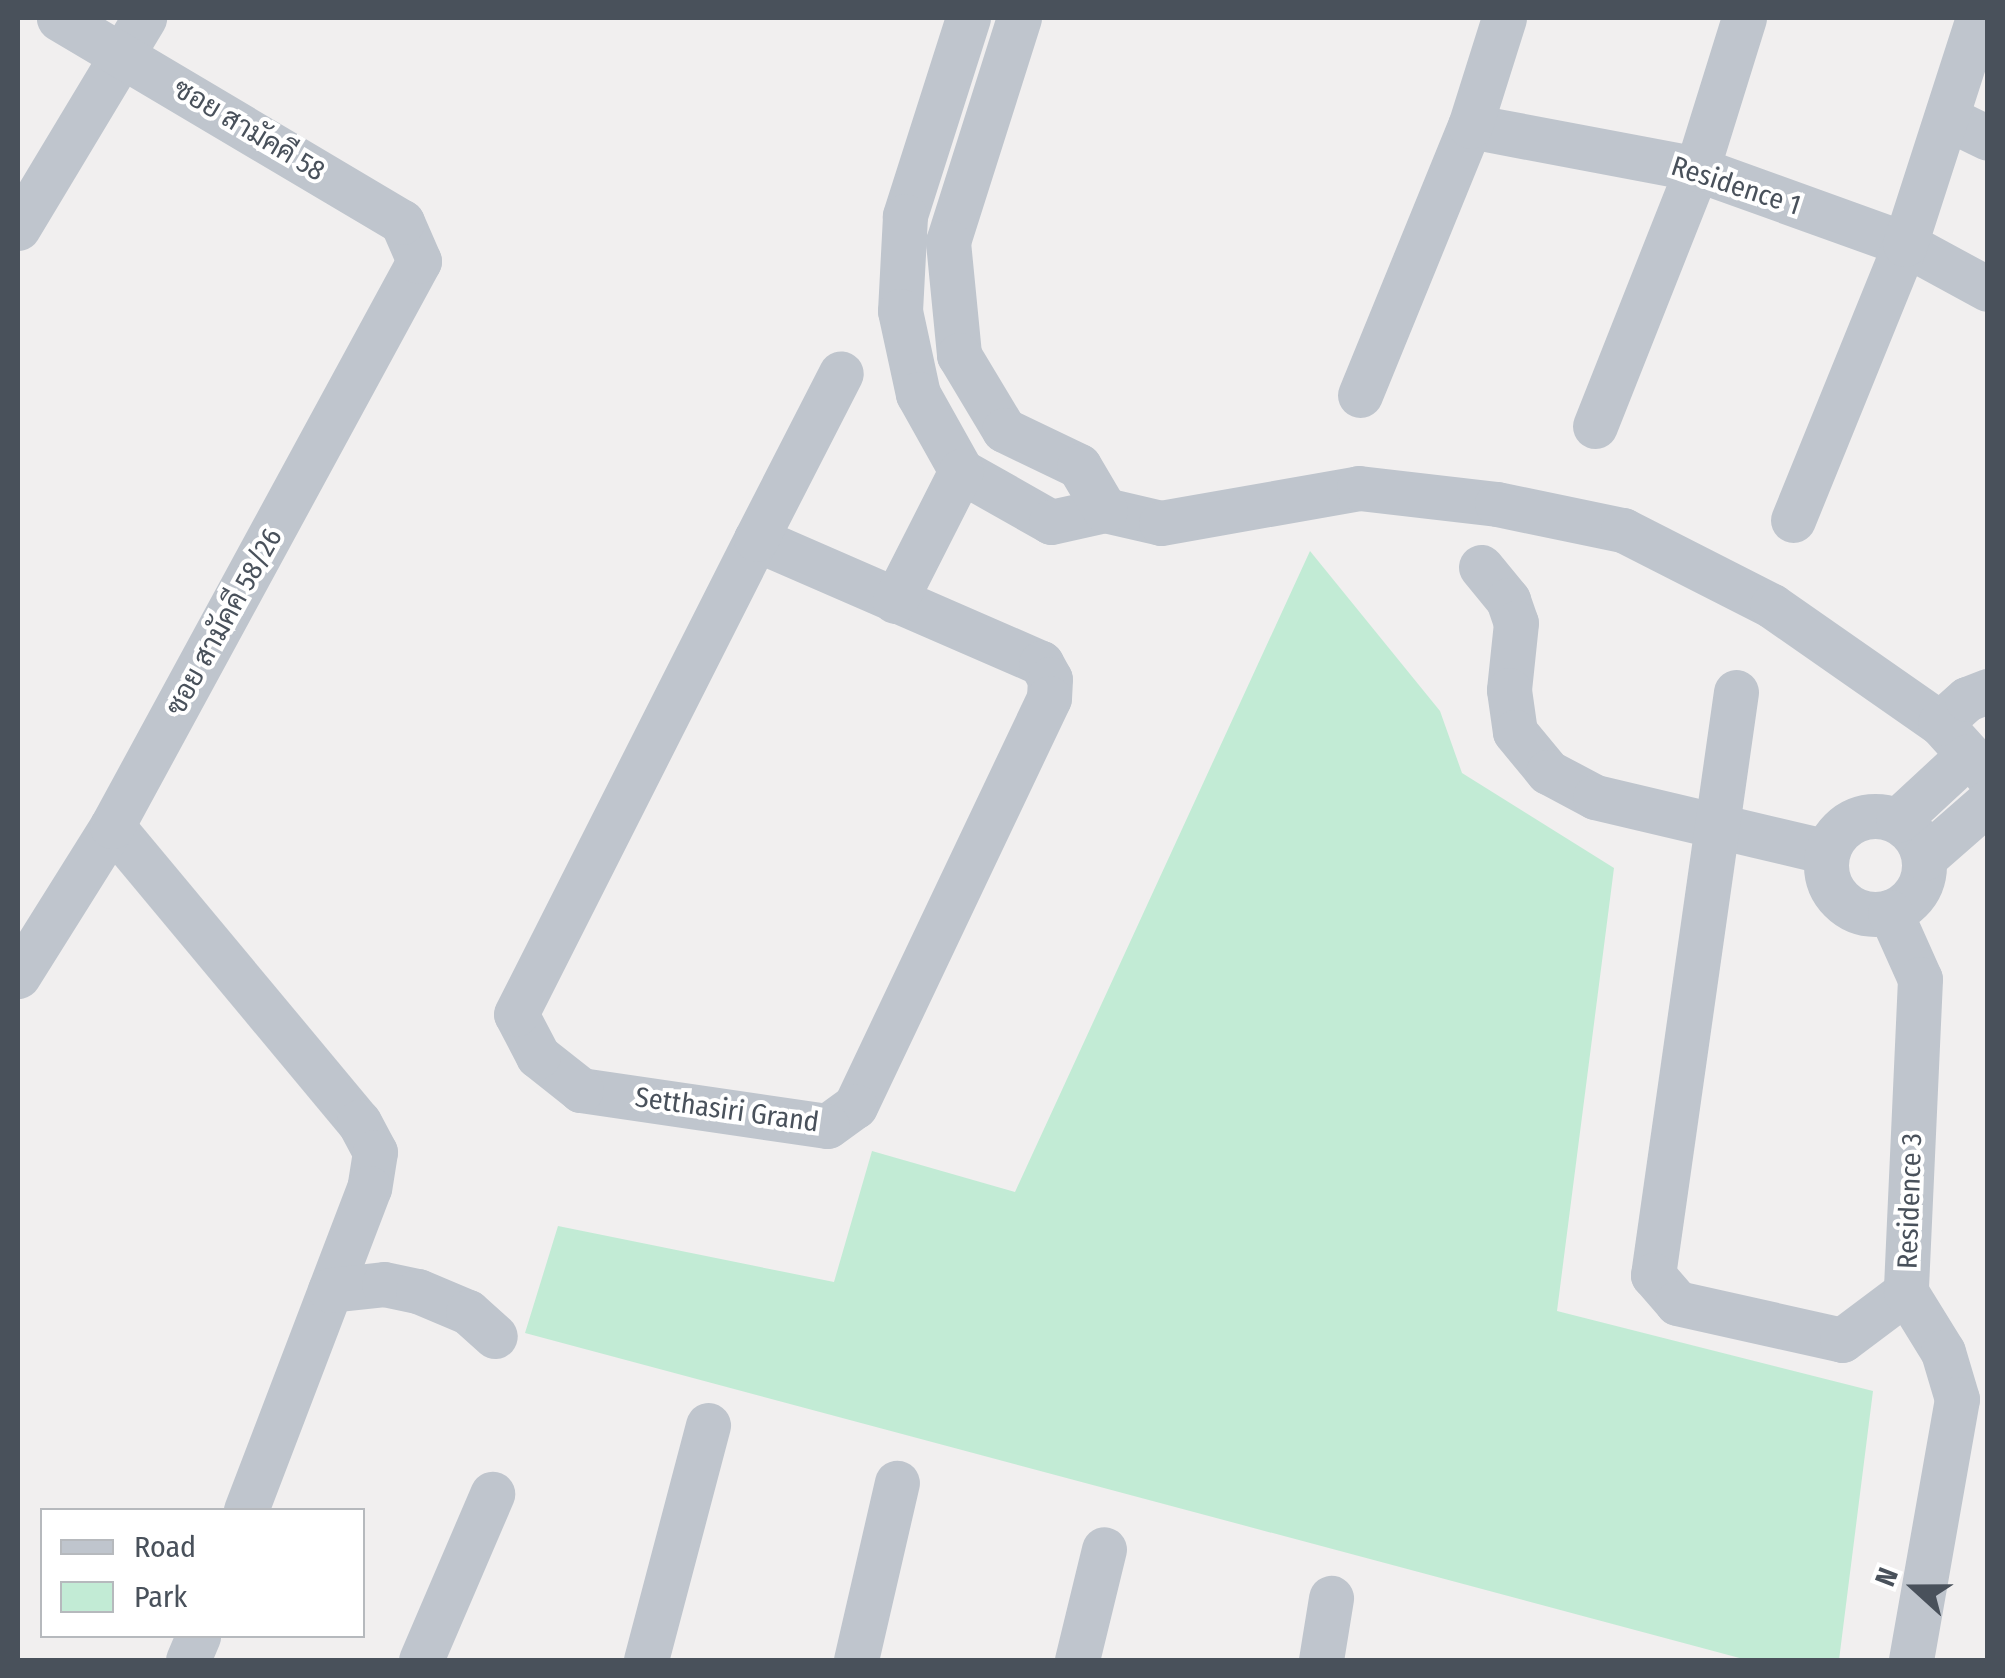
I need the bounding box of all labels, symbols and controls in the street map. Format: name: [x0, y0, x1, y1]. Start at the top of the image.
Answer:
street label: ซอย สามัคคี 58: [167, 72, 331, 188]
street label: Residence 1: [1667, 149, 1805, 223]
street label: ซอย สามัคคี 58/26: [159, 523, 289, 721]
street label: Setthasiri Grand: [633, 1080, 821, 1140]
street label: Residence 3: [1891, 1133, 1929, 1269]
legend: [40, 1508, 365, 1638]
text: Road: [134, 1529, 196, 1565]
north arrow: [1865, 1538, 1965, 1638]
text: N: [1868, 1563, 1905, 1591]
text: Park: [134, 1579, 187, 1615]

